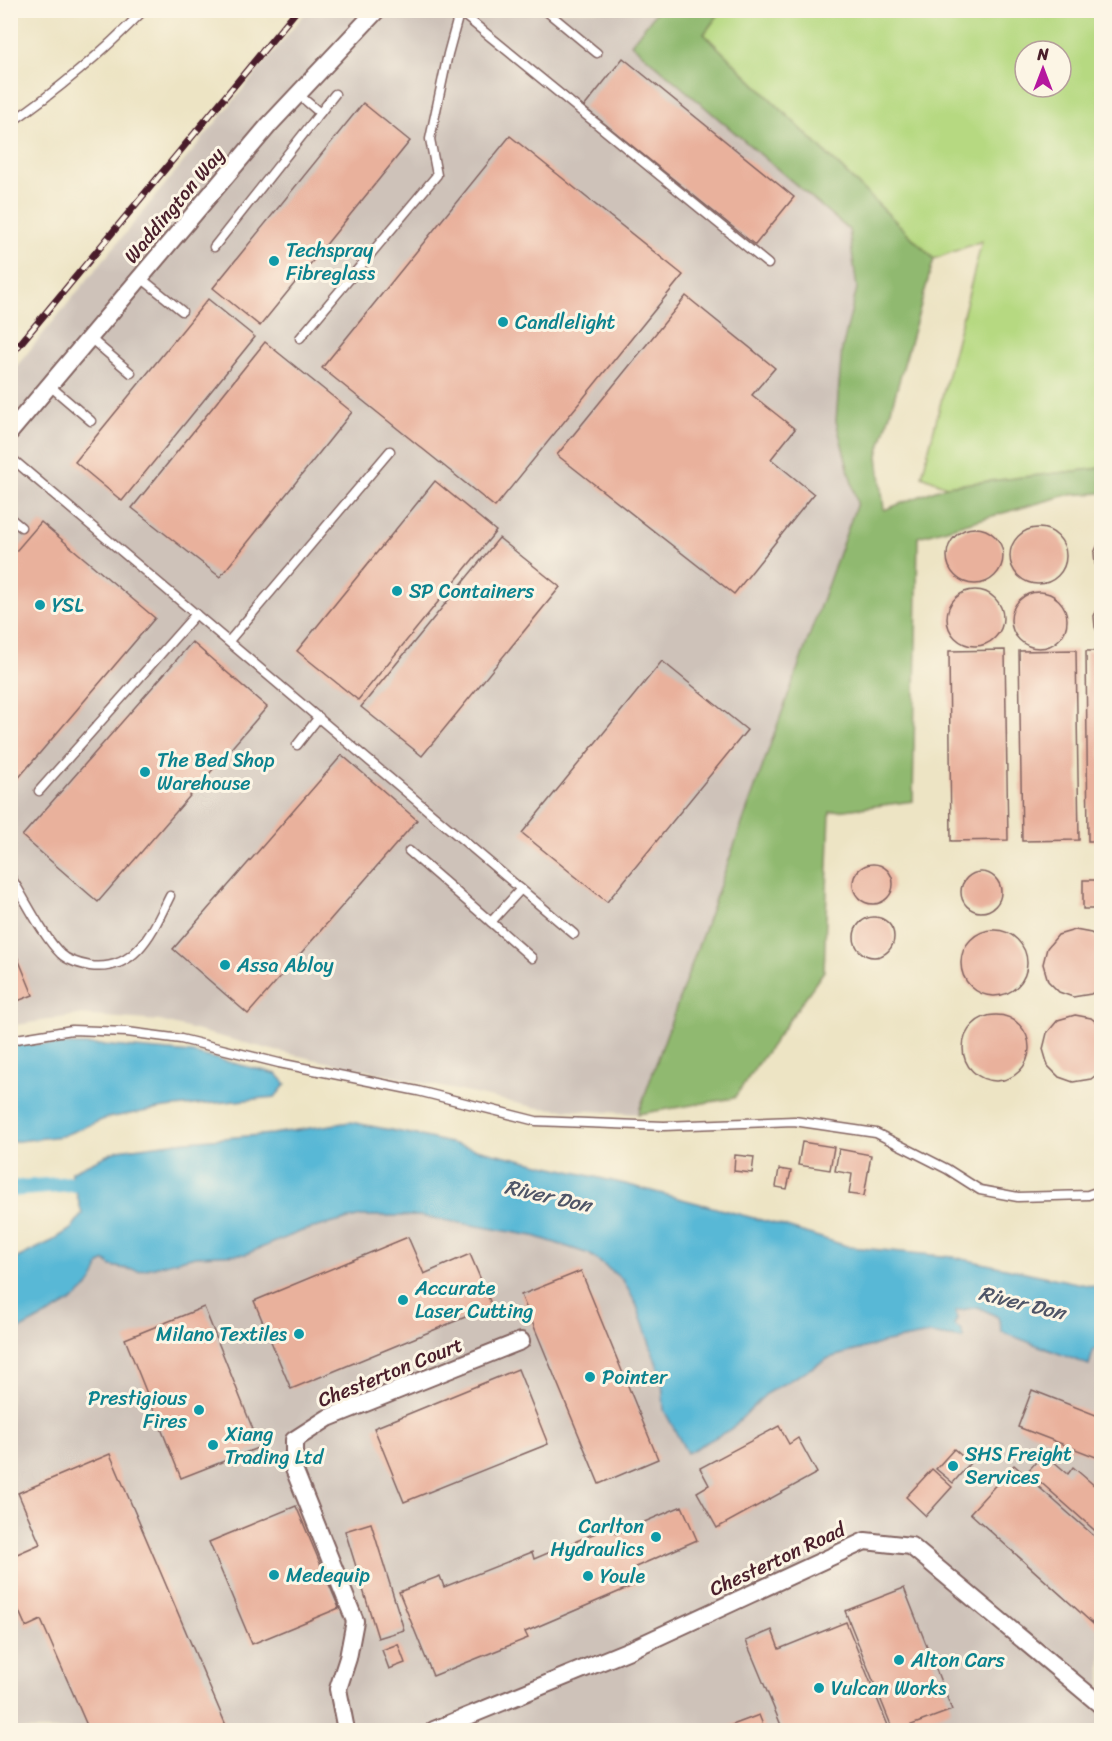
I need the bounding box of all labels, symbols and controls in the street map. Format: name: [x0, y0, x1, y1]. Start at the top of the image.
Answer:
north arrow: [1013, 39, 1073, 99]
text: N: [1036, 40, 1049, 69]
street label: Waddington Way: [115, 139, 234, 272]
place label: Techspray Fibreglass: [286, 233, 376, 291]
marker: Techspray Fibreglass: [267, 254, 281, 268]
place label: Candlelight: [515, 305, 616, 340]
marker: Candlelight: [496, 315, 510, 329]
place label: SP Containers: [409, 574, 535, 609]
marker: SP Containers: [390, 584, 404, 598]
place label: YSL: [52, 588, 84, 623]
marker: YSL: [33, 598, 47, 612]
place label: The Bed Shop Warehouse: [157, 743, 275, 801]
marker: The Bed Shop Warehouse: [138, 765, 152, 779]
place label: Assa Abloy: [236, 948, 334, 983]
marker: Assa Abloy: [218, 958, 232, 972]
water label: River Don: [501, 1168, 597, 1225]
place label: Accurate Laser Cutting: [414, 1271, 533, 1329]
water label: River Don: [975, 1274, 1072, 1333]
marker: Accurate Laser Cutting: [396, 1293, 410, 1307]
place label: Milano Textiles: [156, 1317, 288, 1352]
marker: Milano Textiles: [292, 1327, 306, 1341]
street label: Chesterton Court: [312, 1327, 468, 1418]
place label: Pointer: [602, 1360, 668, 1395]
marker: Pointer: [583, 1370, 597, 1384]
place label: Prestigious Fires: [88, 1381, 188, 1439]
marker: Prestigious Fires: [192, 1403, 206, 1417]
place label: Xiang Trading Ltd: [224, 1417, 325, 1475]
place label: SHS Freight Services: [965, 1437, 1072, 1495]
marker: Xiang Trading Ltd: [206, 1438, 220, 1452]
marker: SHS Freight Services: [946, 1459, 960, 1473]
place label: Carlton Hydraulics: [551, 1509, 645, 1567]
street label: Chesterton Road: [703, 1512, 852, 1606]
marker: Carlton Hydraulics: [649, 1530, 663, 1544]
place label: Medequip: [286, 1558, 370, 1593]
place label: Youle: [600, 1559, 645, 1594]
marker: Medequip: [267, 1568, 281, 1582]
marker: Youle: [581, 1569, 595, 1583]
place label: Alton Cars: [910, 1643, 1005, 1678]
marker: Alton Cars: [892, 1653, 906, 1667]
place label: Vulcan Works: [831, 1671, 947, 1706]
marker: Vulcan Works: [812, 1681, 826, 1695]

